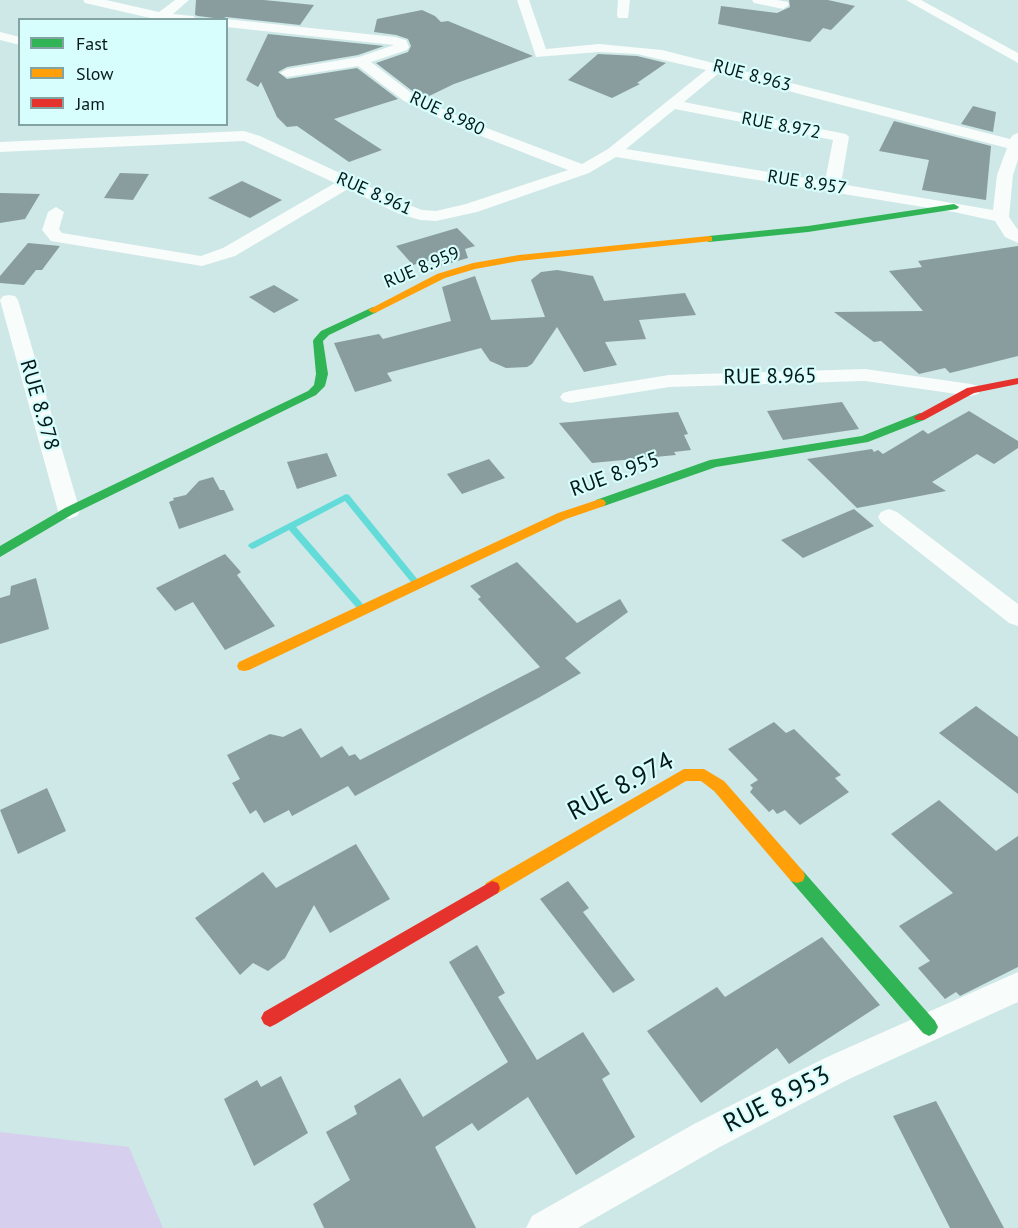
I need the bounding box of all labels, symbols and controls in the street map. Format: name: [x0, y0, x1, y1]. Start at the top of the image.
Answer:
legend: [18, 18, 228, 126]
text: Fast: [76, 32, 108, 55]
street label: RUE 8.963: [711, 55, 793, 97]
text: Slow: [76, 62, 114, 85]
street label: RUE 8.980: [406, 87, 488, 141]
text: Jam: [76, 92, 105, 115]
street label: RUE 8.972: [740, 108, 822, 144]
street label: RUE 8.957: [766, 166, 848, 200]
street label: RUE 8.961: [333, 168, 415, 220]
street label: RUE 8.959: [381, 242, 463, 294]
street label: RUE 8.978: [14, 357, 64, 453]
street label: RUE 8.965: [723, 364, 817, 390]
street label: RUE 8.955: [567, 447, 663, 503]
street label: RUE 8.974: [563, 746, 679, 828]
street label: RUE 8.953: [718, 1060, 836, 1140]

